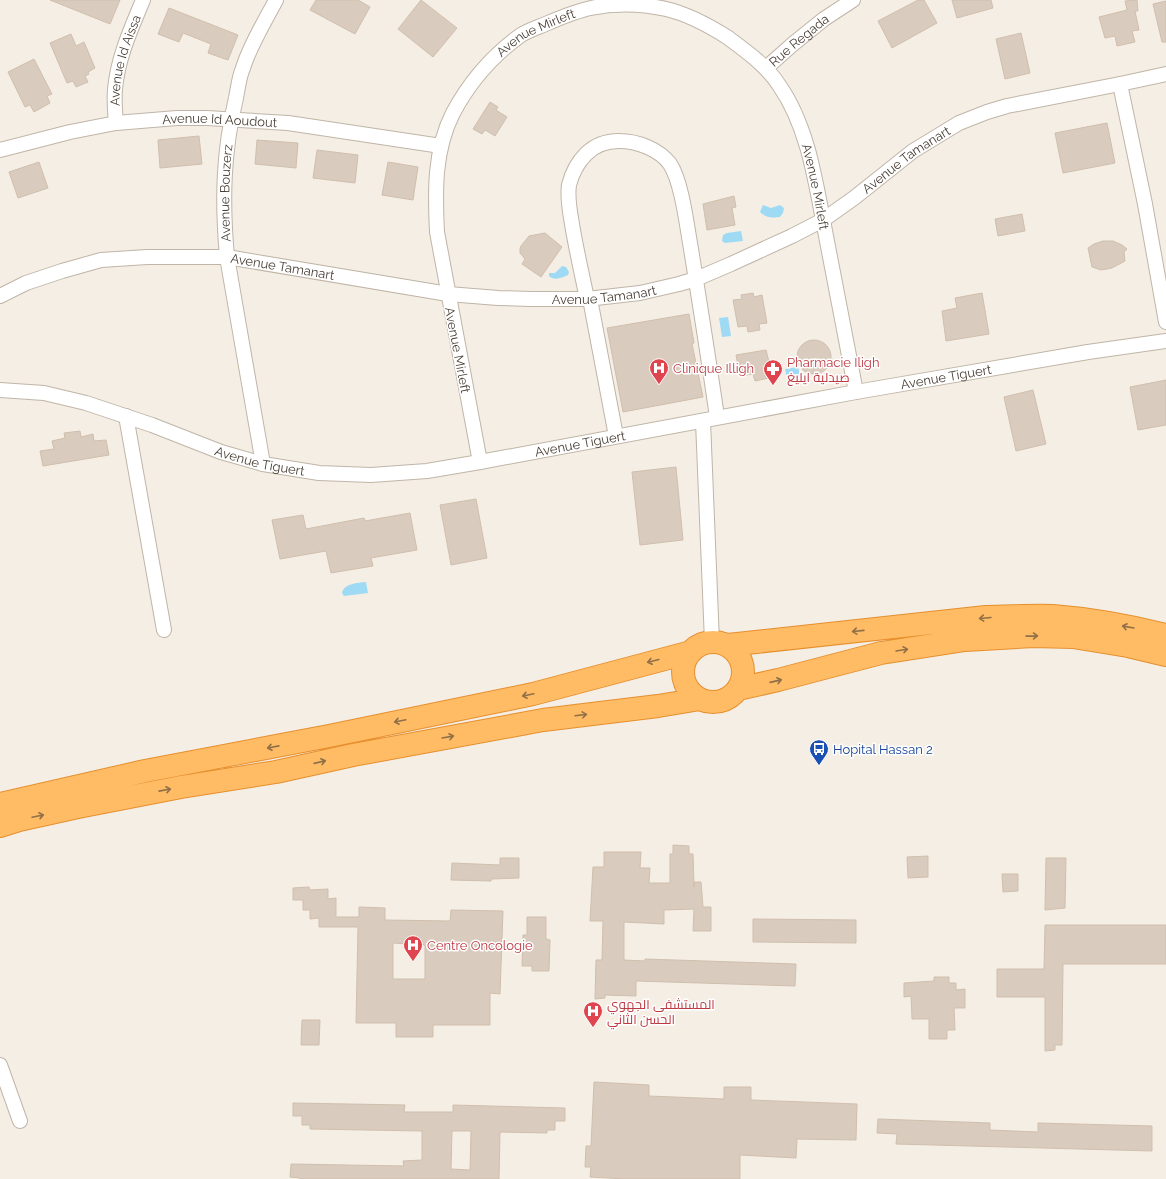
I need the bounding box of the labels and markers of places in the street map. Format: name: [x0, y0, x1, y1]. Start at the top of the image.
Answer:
place label: Pharmacie Iligh صيدلية ايليغ: [787, 355, 879, 386]
hospital icon: Clinique Illigh: [648, 357, 670, 385]
pharmacy icon: Pharmacie Iligh صيدلية ايليغ: [762, 358, 784, 386]
place label: Clinique Illigh: [673, 361, 754, 376]
bus stop icon: Hopital Hassan 2: [808, 738, 830, 766]
place label: Hopital Hassan 2: [833, 742, 933, 757]
hospital icon: Centre Oncologie: [402, 934, 424, 962]
place label: Centre Oncologie: [427, 938, 533, 953]
place label: المستشفى الجهوي الحسن الثاني: [607, 997, 715, 1030]
hospital icon: المستشفى الجهوي الحسن الثاني: [582, 1000, 604, 1028]

